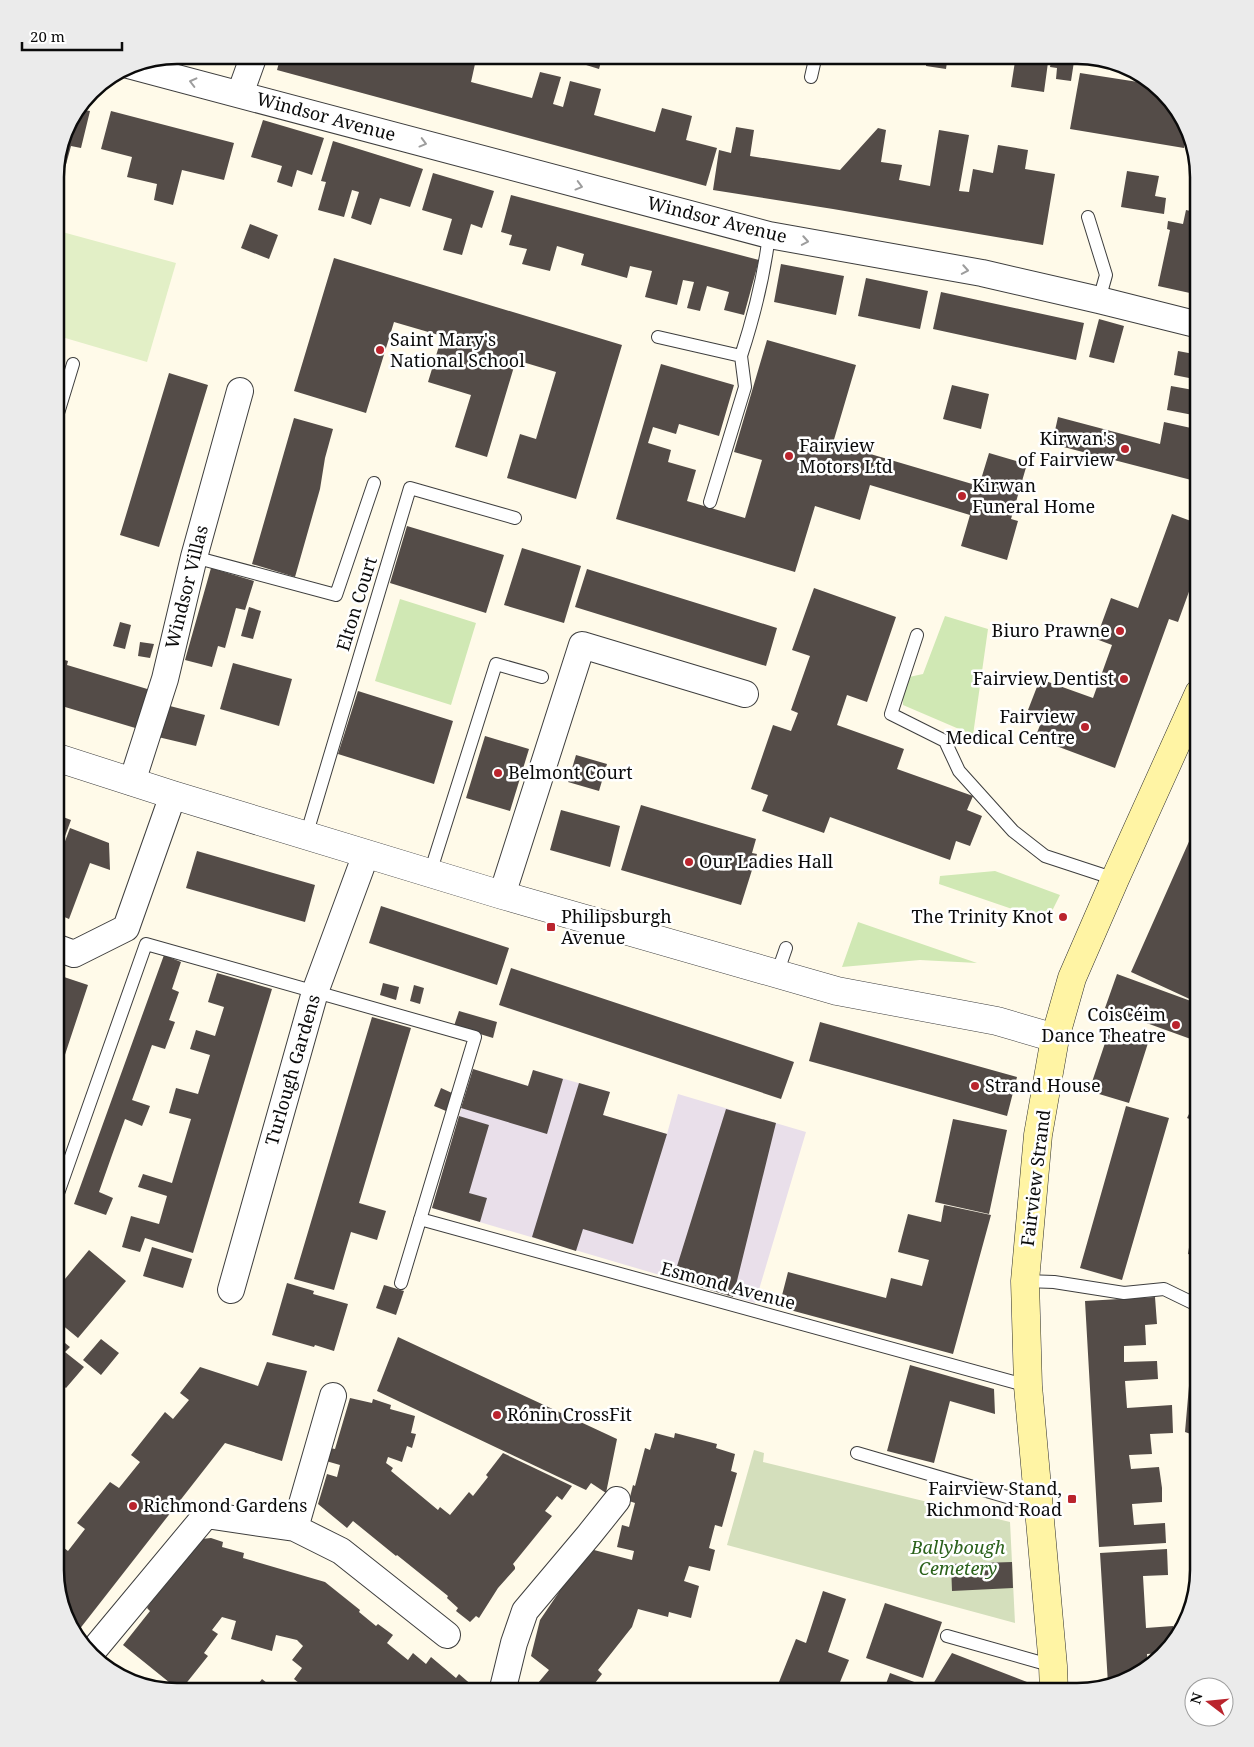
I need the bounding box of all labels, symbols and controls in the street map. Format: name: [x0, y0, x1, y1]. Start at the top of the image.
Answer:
scale bar: [22, 20, 122, 52]
text: 20 m: [30, 26, 65, 46]
one-way arrow: [189, 77, 198, 88]
street label: Windsor Avenue: [254, 86, 399, 146]
one-way arrow: [418, 138, 426, 148]
one-way arrow: [575, 180, 583, 190]
street label: Windsor Avenue: [645, 190, 790, 248]
one-way arrow: [801, 236, 809, 246]
one-way arrow: [961, 264, 969, 274]
place label: Saint Mary's National School: [390, 327, 525, 372]
marker: Saint Mary's National School: [374, 344, 386, 356]
place label: Kirwan's of Fairview: [1018, 426, 1115, 471]
place label: Fairview Motors Ltd: [799, 433, 893, 478]
marker: Kirwan's of Fairview: [1119, 443, 1131, 455]
marker: Fairview Motors Ltd: [783, 450, 795, 462]
place label: Kirwan Funeral Home: [972, 473, 1095, 518]
marker: Kirwan Funeral Home: [956, 490, 968, 502]
street label: Windsor Villas: [159, 523, 213, 651]
street label: Elton Court: [330, 554, 382, 654]
place label: Biuro Prawne: [992, 618, 1110, 642]
marker: Biuro Prawne: [1114, 625, 1126, 637]
place label: Fairview Dentist: [973, 666, 1114, 690]
marker: Fairview Dentist: [1118, 673, 1130, 685]
place label: Fairview Medical Centre: [946, 704, 1075, 749]
marker: Fairview Medical Centre: [1079, 721, 1091, 733]
place label: Belmont Court: [508, 760, 633, 784]
marker: Belmont Court: [492, 767, 504, 779]
place label: Our Ladies Hall: [699, 849, 834, 873]
marker: Our Ladies Hall: [683, 856, 695, 868]
place label: Philipsburgh Avenue: [561, 904, 672, 949]
place label: The Trinity Knot: [911, 904, 1053, 928]
marker: The Trinity Knot: [1057, 911, 1069, 923]
marker: Philipsburgh Avenue: [545, 921, 557, 933]
street label: Turlough Gardens: [259, 991, 325, 1148]
place label: CoisCéim Dance Theatre: [1041, 1002, 1166, 1047]
marker: CoisCéim Dance Theatre: [1170, 1019, 1182, 1031]
place label: Strand House: [985, 1073, 1101, 1097]
marker: Strand House: [969, 1080, 981, 1092]
street label: Fairview Strand: [1015, 1108, 1055, 1247]
street label: Esmond Avenue: [658, 1256, 798, 1315]
place label: Rónin CrossFit: [507, 1402, 632, 1426]
marker: Rónin CrossFit: [491, 1409, 503, 1421]
place label: Fairview Stand, Richmond Road: [926, 1476, 1062, 1521]
place label: Richmond Gardens: [143, 1493, 307, 1517]
marker: Fairview Stand, Richmond Road: [1066, 1493, 1078, 1505]
marker: Richmond Gardens: [127, 1500, 139, 1512]
park label: Ballybough Cemetery: [910, 1535, 1006, 1580]
north arrow: [1184, 1677, 1234, 1727]
text: N: [1185, 1690, 1207, 1706]

